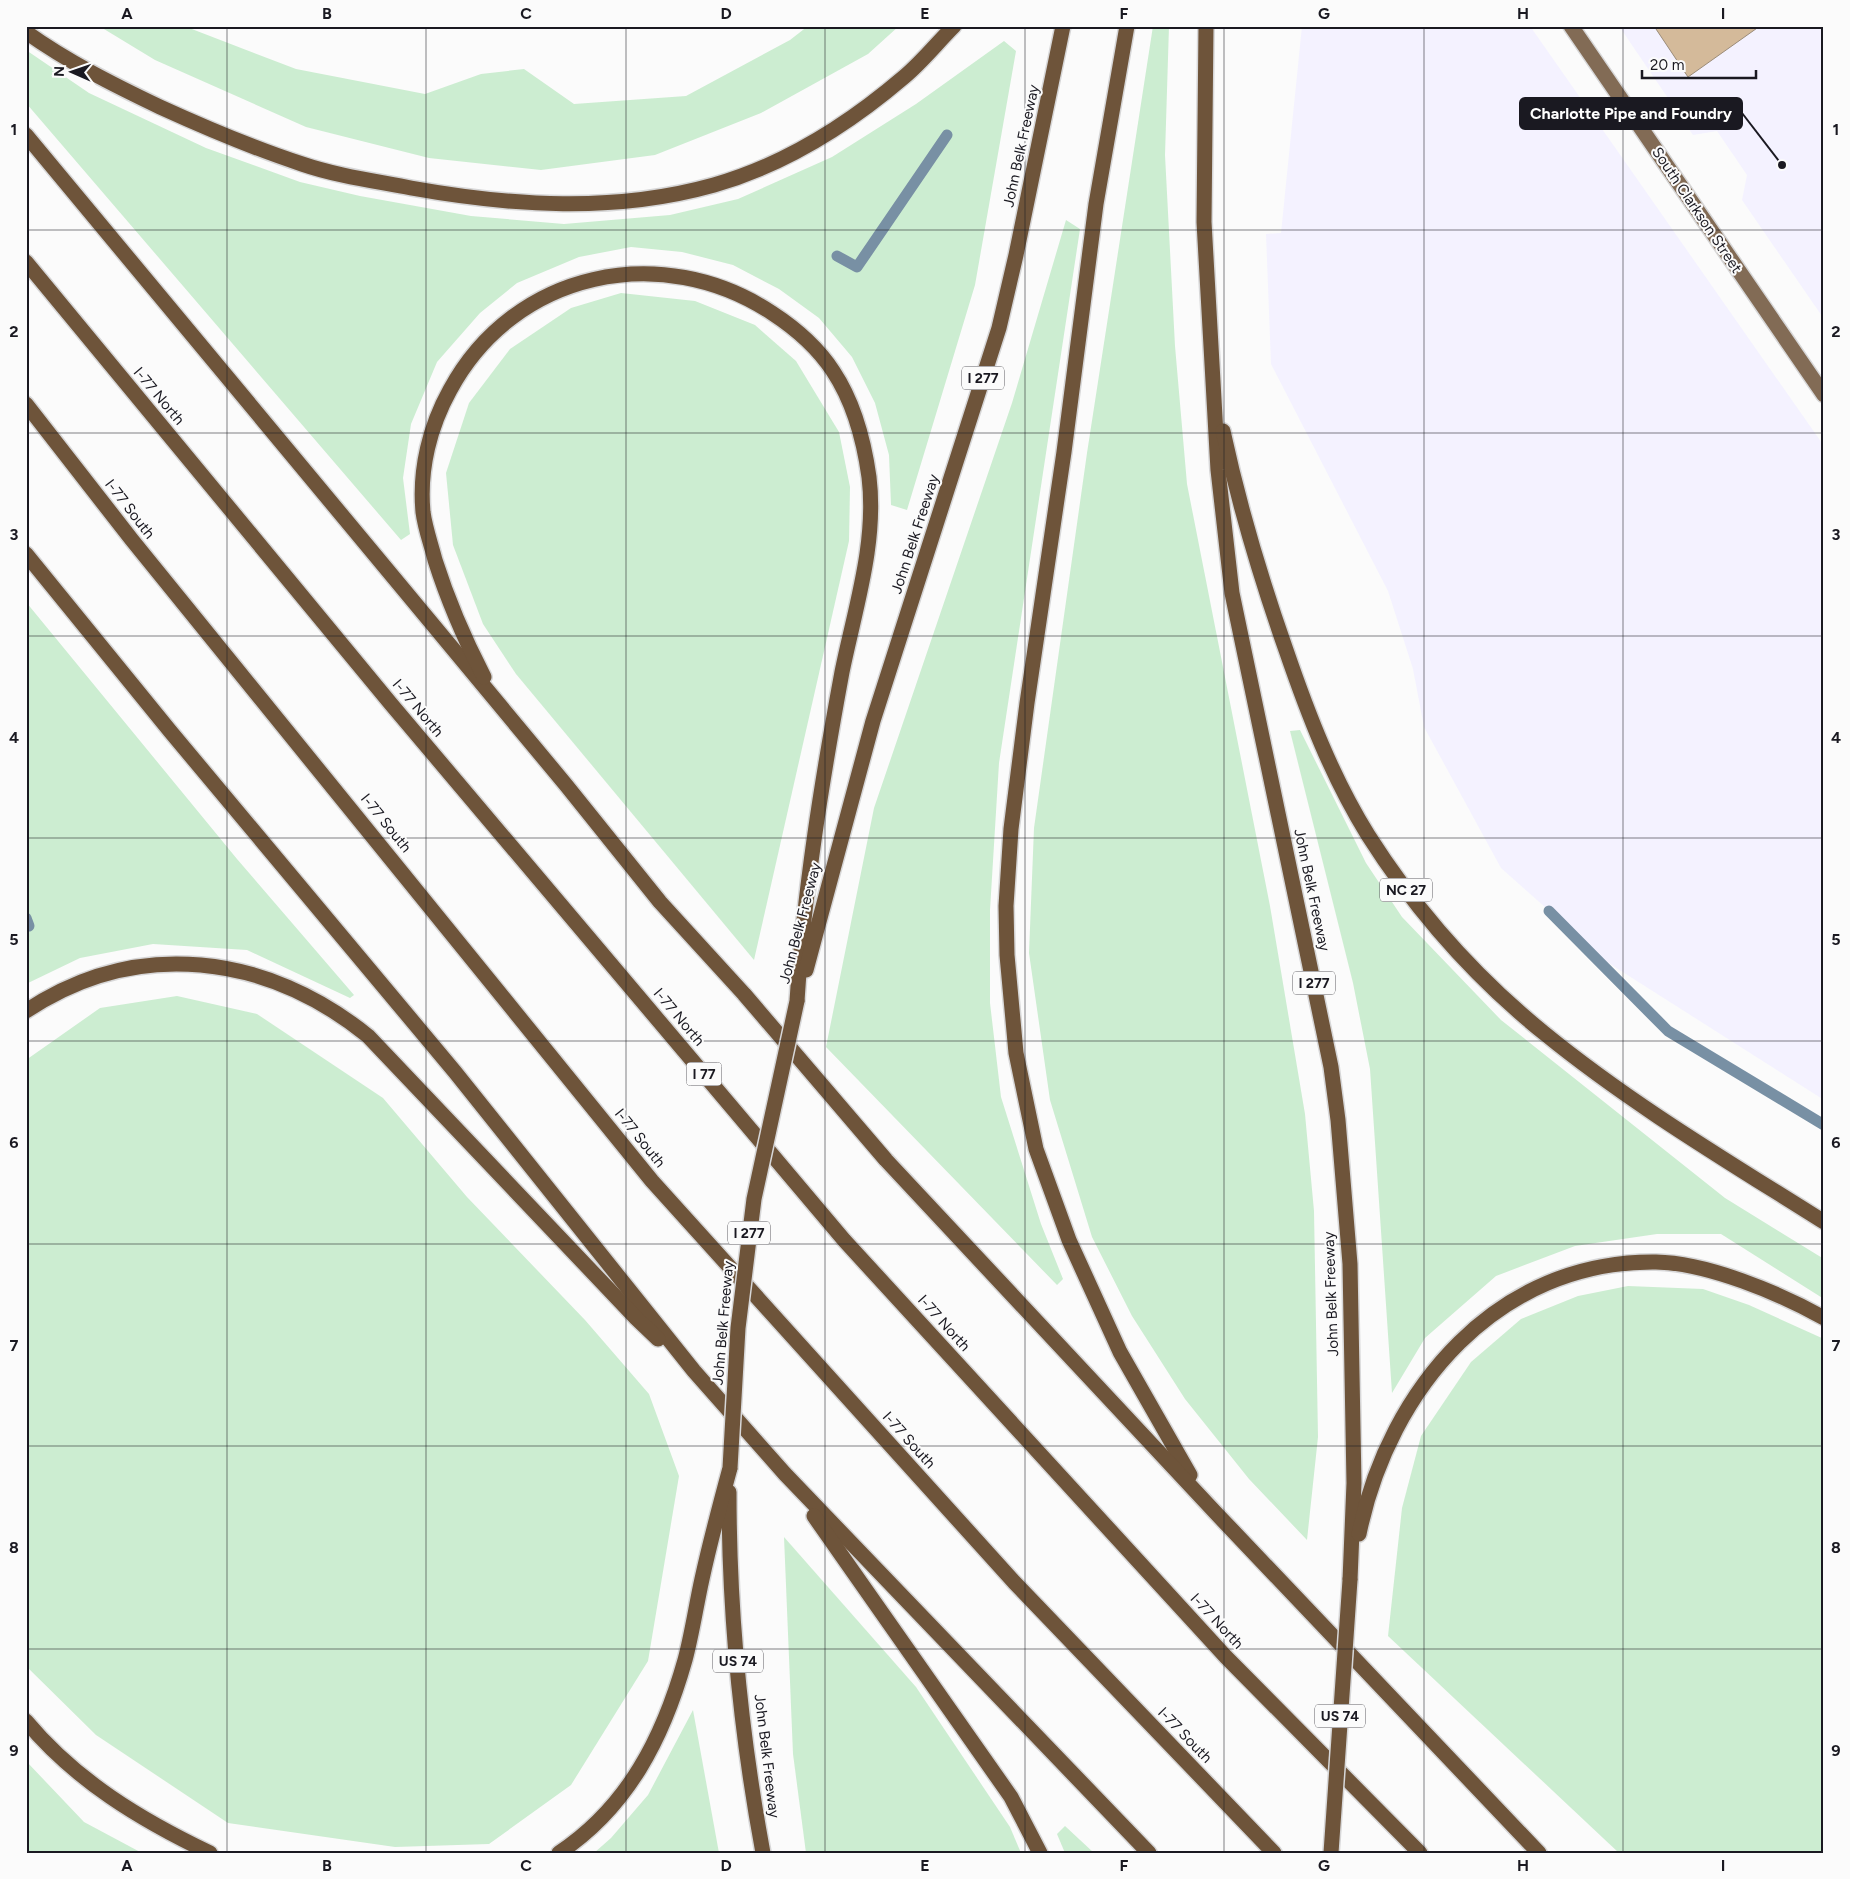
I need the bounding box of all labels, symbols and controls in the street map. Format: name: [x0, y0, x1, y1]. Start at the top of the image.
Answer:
text: A: [121, 4, 133, 23]
text: B: [322, 4, 332, 23]
text: C: [520, 4, 532, 23]
text: D: [720, 4, 732, 23]
text: E: [920, 4, 930, 23]
text: F: [1120, 4, 1129, 23]
text: G: [1318, 4, 1330, 23]
text: H: [1517, 4, 1529, 23]
text: I: [1721, 4, 1725, 23]
north arrow: [48, 48, 98, 98]
scale bar: [1642, 48, 1756, 80]
text: 20 m: [1650, 56, 1684, 74]
text: N: [51, 66, 68, 77]
street label: John Belk Freeway: [999, 83, 1043, 209]
callout: Charlotte Pipe and Foundry: [1520, 98, 1742, 129]
text: Charlotte Pipe and Foundry: [1530, 104, 1733, 123]
text: 1: [11, 120, 17, 139]
text: 1: [1833, 120, 1839, 139]
street label: South Clarkson Street: [1648, 144, 1746, 277]
text: 2: [9, 322, 19, 341]
text: 2: [1831, 322, 1841, 341]
street label: I-77 North: [130, 364, 188, 428]
road number: I 277: [962, 366, 1004, 389]
street label: John Belk Freeway: [887, 472, 943, 596]
street label: I-77 South: [101, 476, 159, 542]
text: 3: [10, 525, 19, 544]
text: 3: [1832, 525, 1841, 544]
street label: I-77 North: [389, 676, 447, 740]
text: 4: [9, 728, 19, 747]
text: 4: [1831, 728, 1841, 747]
street label: I-77 South: [357, 790, 415, 856]
street label: John Belk Freeway: [1290, 827, 1334, 953]
street label: John Belk Freeway: [775, 860, 825, 986]
road number: NC 27: [1380, 878, 1432, 902]
text: 5: [9, 930, 19, 949]
text: 5: [1831, 930, 1841, 949]
road number: I 277: [1293, 971, 1335, 994]
street label: I-77 North: [650, 985, 708, 1049]
road number: I 77: [686, 1062, 722, 1086]
street label: I-77 South: [611, 1105, 669, 1171]
text: 6: [9, 1133, 19, 1152]
text: 6: [1831, 1133, 1841, 1152]
road number: I 277: [728, 1222, 770, 1244]
street label: John Belk Freeway: [1320, 1231, 1342, 1357]
street label: John Belk Freeway: [709, 1260, 737, 1386]
street label: I-77 North: [914, 1291, 974, 1355]
text: 7: [10, 1336, 19, 1355]
text: 7: [1832, 1336, 1841, 1355]
street label: I-77 South: [879, 1408, 939, 1472]
text: 8: [9, 1538, 19, 1557]
text: 8: [1831, 1538, 1841, 1557]
street label: I-77 North: [1187, 1589, 1247, 1653]
road number: US 74: [713, 1650, 763, 1672]
street label: John Belk Freeway: [750, 1693, 784, 1819]
street label: I-77 South: [1154, 1703, 1216, 1767]
road number: US 74: [1315, 1704, 1365, 1728]
text: 9: [9, 1741, 19, 1760]
text: 9: [1831, 1741, 1841, 1760]
text: A: [121, 1856, 133, 1875]
text: B: [322, 1856, 332, 1875]
text: C: [520, 1856, 532, 1875]
text: D: [720, 1856, 732, 1875]
text: E: [920, 1856, 930, 1875]
text: F: [1120, 1856, 1129, 1875]
text: G: [1318, 1856, 1330, 1875]
text: H: [1517, 1856, 1529, 1875]
text: I: [1721, 1856, 1725, 1875]

